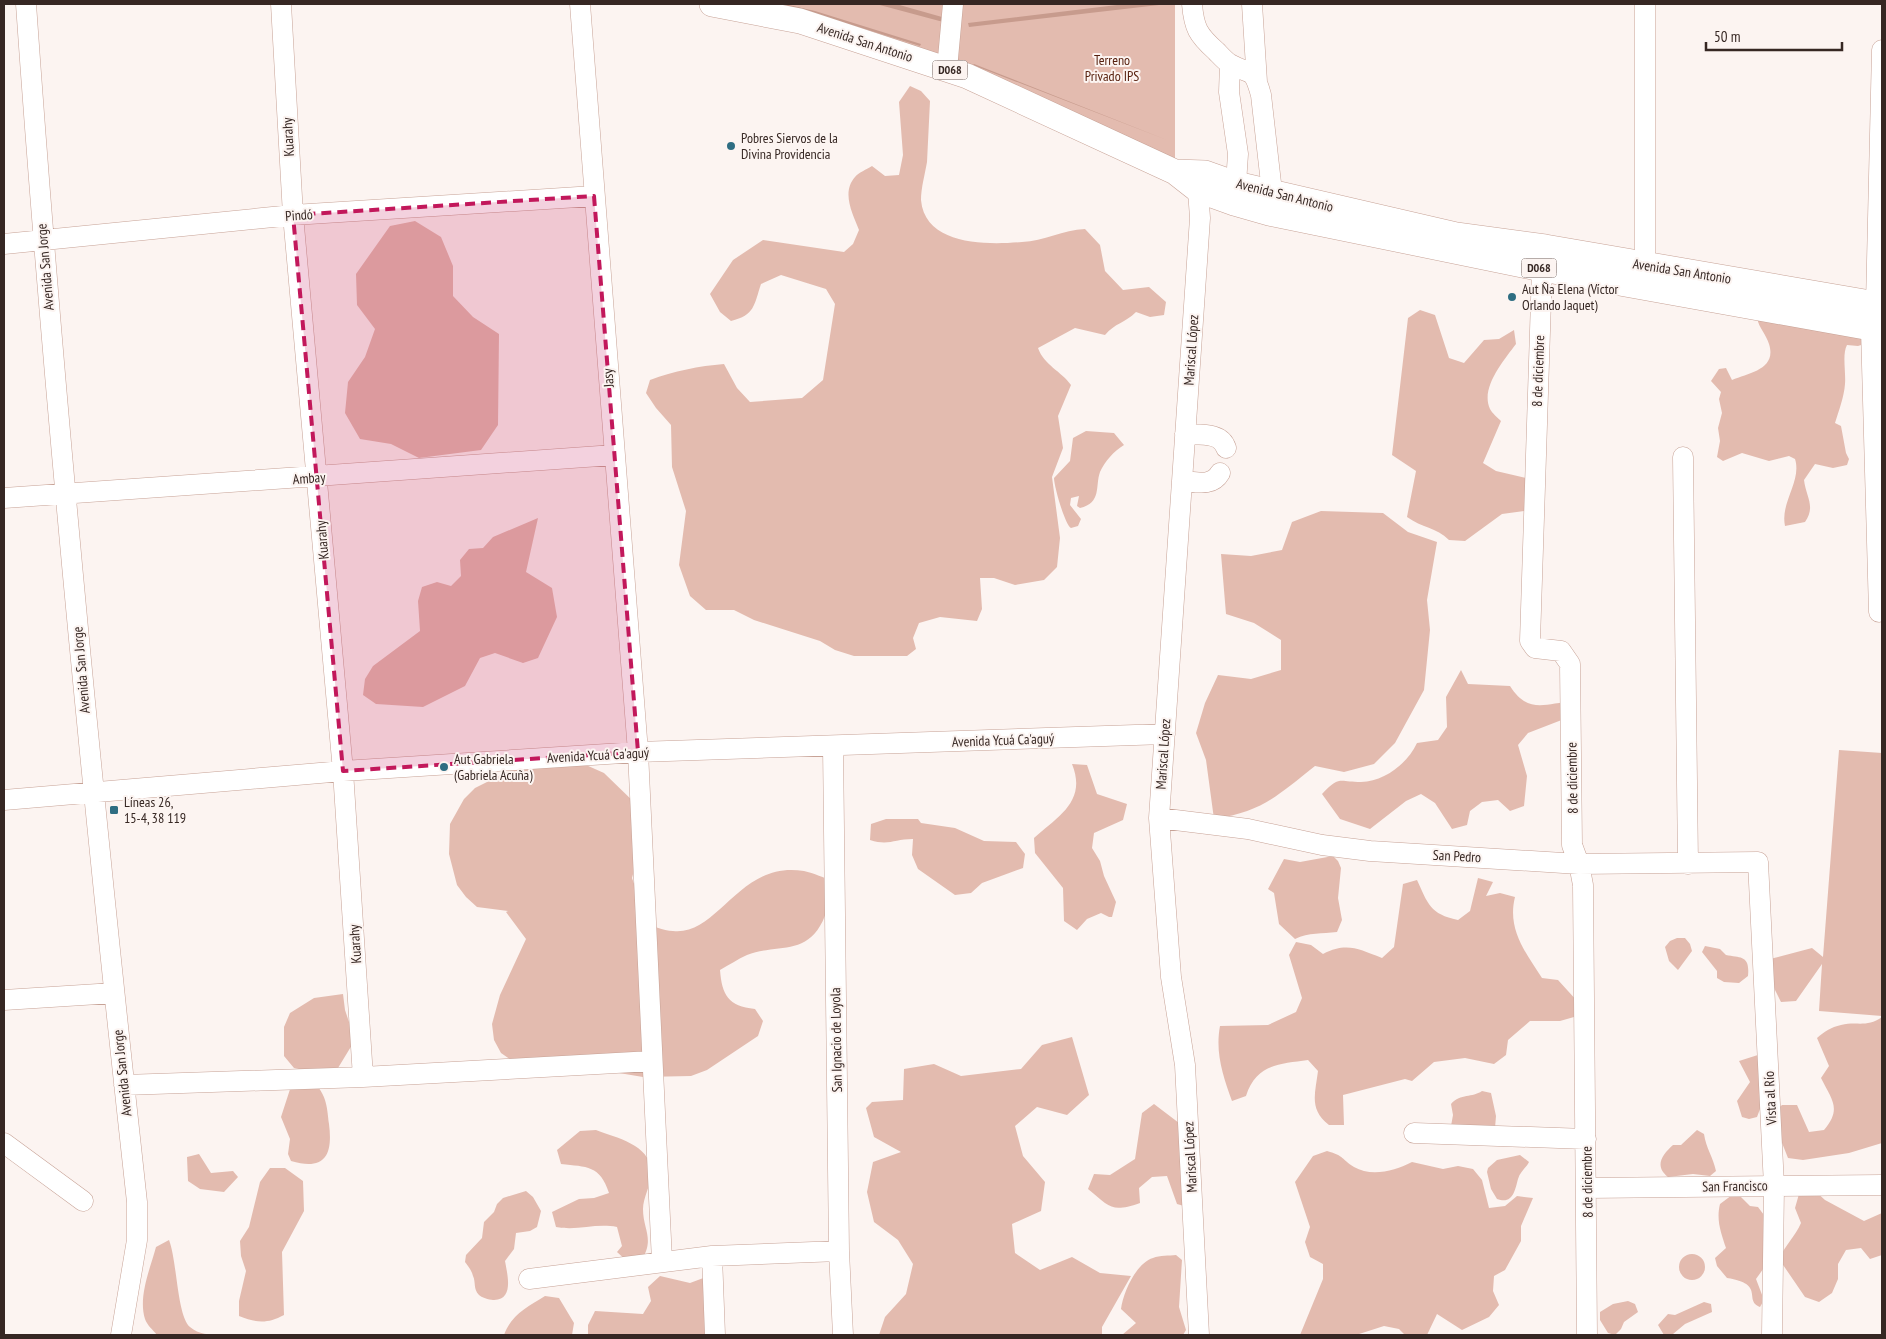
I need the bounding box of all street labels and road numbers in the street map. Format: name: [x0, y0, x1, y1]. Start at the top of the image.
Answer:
street label: Avenida San Antonio: [815, 18, 915, 66]
road number: D068: [932, 60, 968, 80]
street label: Kuarahy: [278, 116, 298, 157]
street label: Avenida San Antonio: [1235, 174, 1335, 216]
street label: Pindó: [285, 205, 313, 225]
street label: Avenida San Jorge: [32, 223, 58, 311]
street label: Avenida San Antonio: [1632, 254, 1732, 288]
road number: D068: [1522, 258, 1556, 278]
street label: Mariscal López: [1180, 314, 1202, 386]
street label: 8 de diciembre: [1528, 335, 1548, 407]
street label: Jasy: [598, 367, 618, 389]
street label: Ambay: [292, 468, 327, 488]
street label: Kuarahy: [311, 519, 333, 560]
street label: Avenida San Jorge: [68, 626, 94, 714]
street label: Mariscal López: [1152, 718, 1174, 790]
street label: Avenida Ycuá Ca'aguý: [952, 729, 1055, 751]
street label: 8 de diciembre: [1562, 742, 1582, 814]
street label: Avenida Ycuá Ca'aguý: [546, 743, 650, 767]
street label: San Pedro: [1432, 846, 1482, 866]
street label: Kuarahy: [345, 923, 365, 964]
street label: San Ignacio de Loyola: [826, 987, 846, 1093]
street label: Avenida San Jorge: [108, 1029, 135, 1117]
street label: Vista al Río: [1760, 1070, 1780, 1127]
street label: Mariscal López: [1179, 1121, 1201, 1193]
street label: 8 de diciembre: [1577, 1146, 1597, 1218]
street label: San Francisco: [1702, 1176, 1768, 1196]

